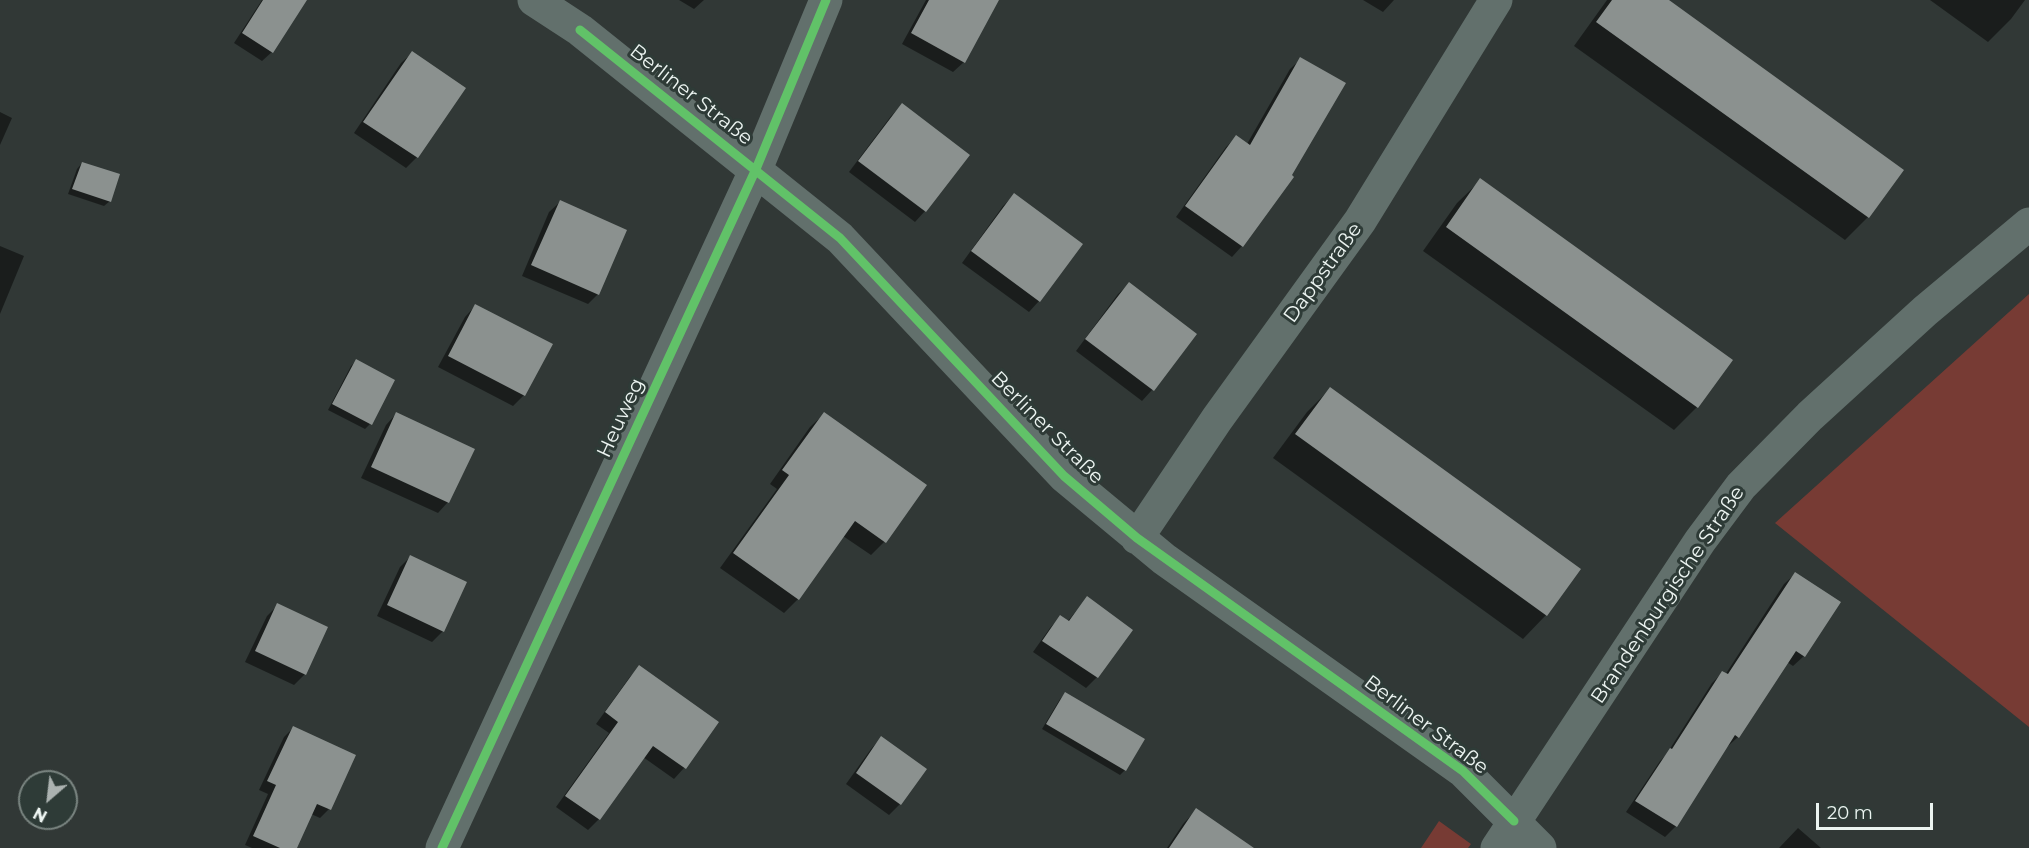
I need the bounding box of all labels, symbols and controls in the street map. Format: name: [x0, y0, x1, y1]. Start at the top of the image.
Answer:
street label: Berliner Straße: [625, 40, 757, 150]
street label: Dappstraße: [1279, 218, 1367, 328]
street label: Berliner Straße: [986, 367, 1108, 489]
street label: Heuweg: [592, 374, 650, 462]
street label: Brandenburgische Straße: [1586, 482, 1750, 708]
street label: Berliner Straße: [1359, 670, 1493, 780]
north arrow: [18, 770, 78, 830]
scale bar: [1819, 791, 1936, 829]
text: 20 m: [1827, 802, 1873, 824]
text: N: [30, 803, 50, 826]

